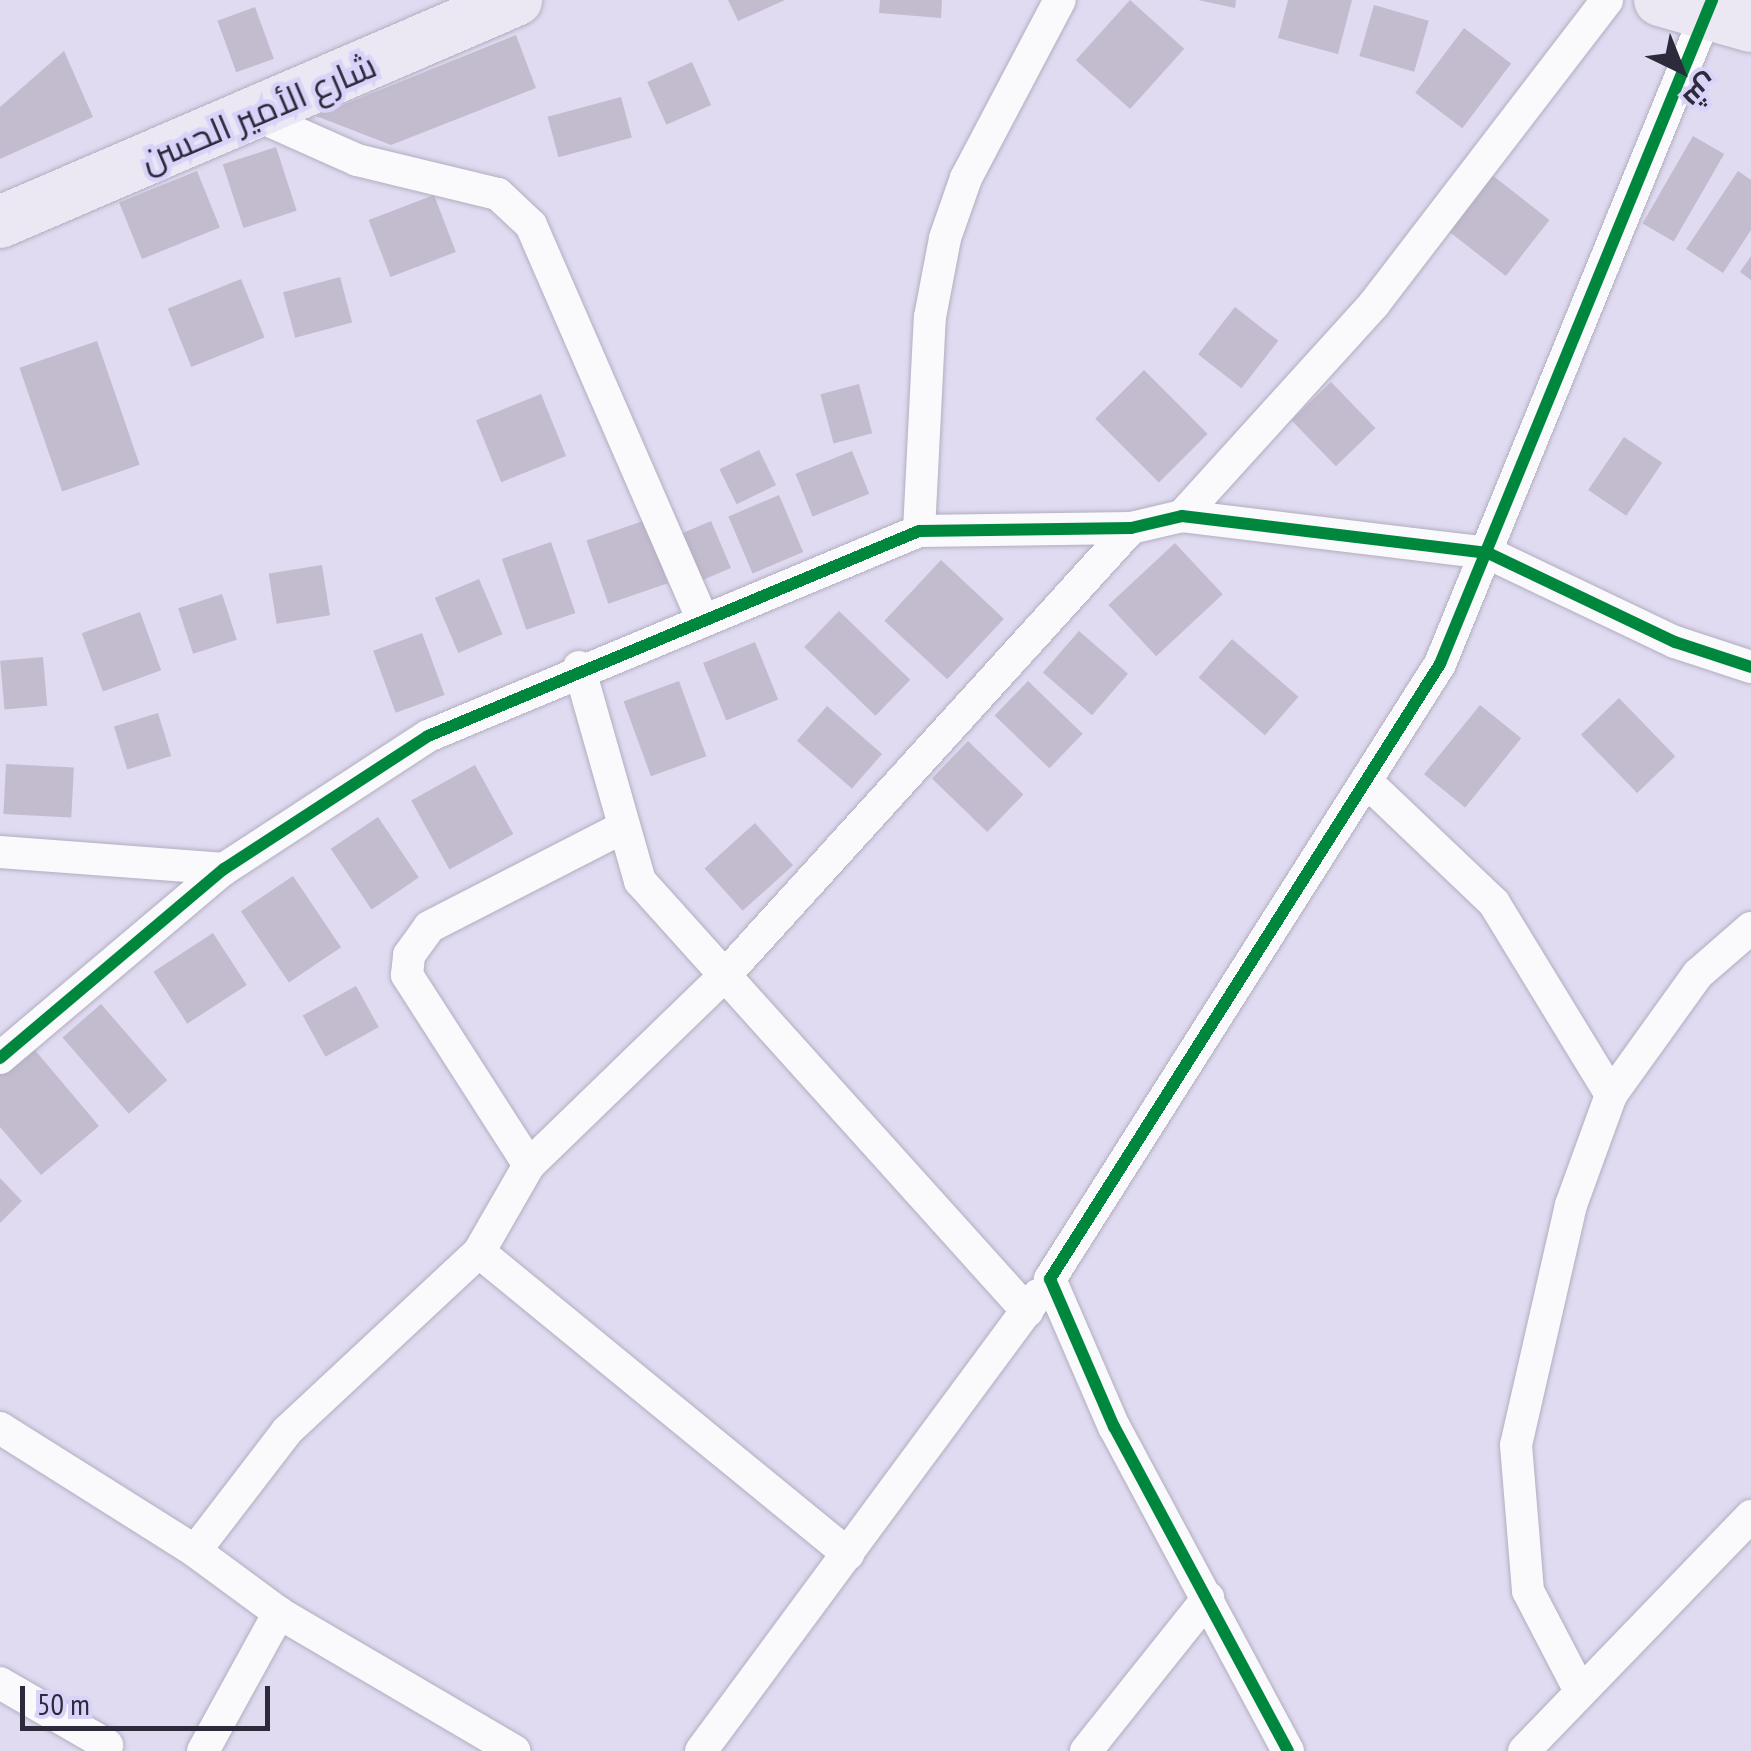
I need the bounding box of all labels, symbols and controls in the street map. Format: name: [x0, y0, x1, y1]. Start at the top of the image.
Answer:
north arrow: [1631, 20, 1731, 120]
street label: شارع الأمير الحسن: [134, 43, 382, 181]
text: ش: [1676, 67, 1728, 118]
scale bar: [25, 1666, 275, 1728]
text: 50 m: [37, 1684, 90, 1723]

